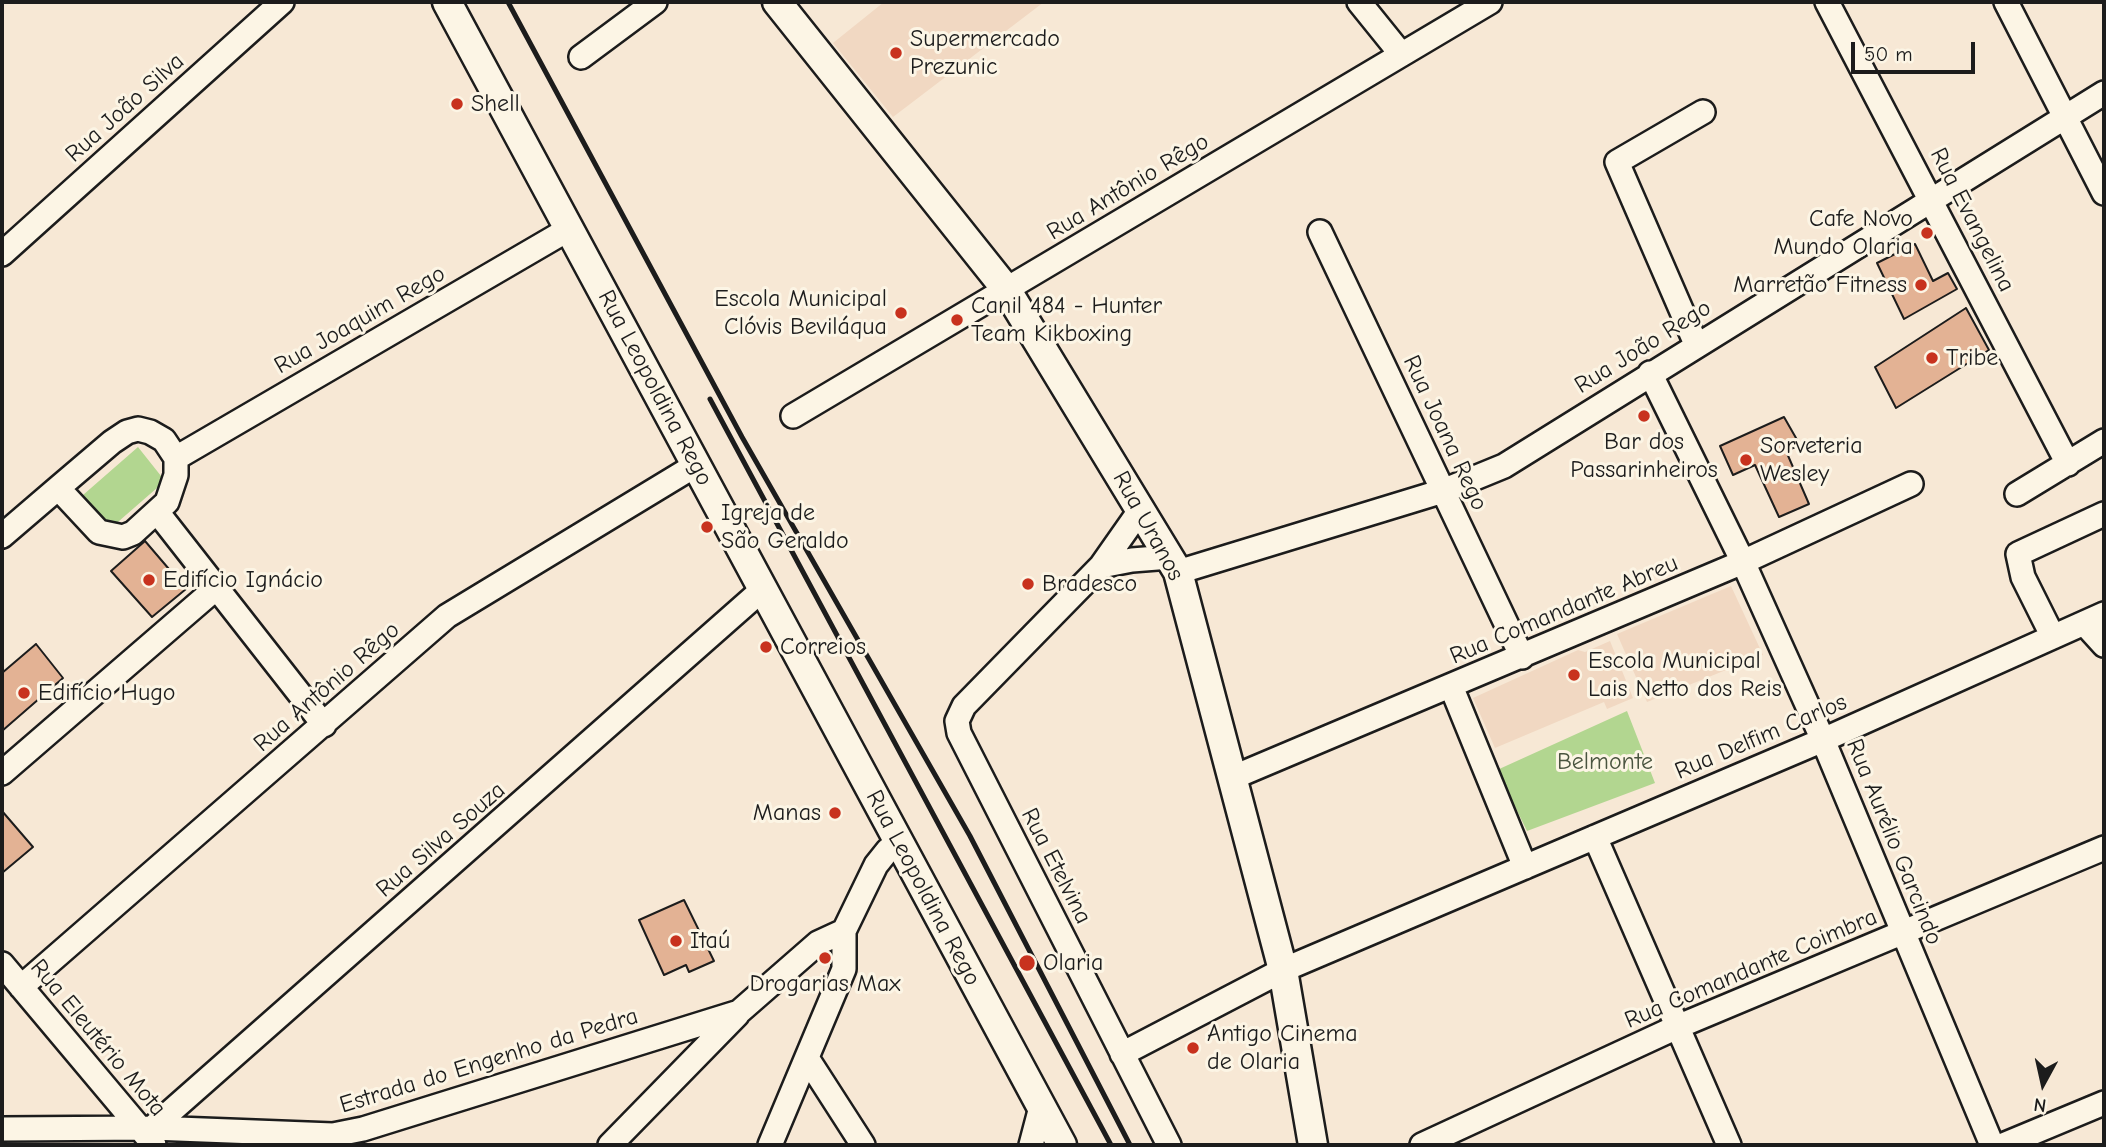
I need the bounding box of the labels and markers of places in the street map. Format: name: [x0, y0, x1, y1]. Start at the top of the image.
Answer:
place label: Supermercado Prezunic: [910, 25, 1060, 81]
marker: Supermercado Prezunic: [888, 45, 904, 61]
place label: Shell: [471, 90, 520, 118]
marker: Shell: [449, 96, 465, 112]
place label: Cafe Novo Mundo Olaria: [1773, 205, 1913, 261]
marker: Cafe Novo Mundo Olaria: [1919, 225, 1935, 241]
place label: Marretão Fitness: [1733, 271, 1907, 299]
marker: Marretão Fitness: [1913, 277, 1929, 293]
place label: Escola Municipal Clóvis Beviláqua: [714, 285, 887, 341]
place label: Canil 484 - Hunter Team Kikboxing: [971, 292, 1162, 348]
marker: Escola Municipal Clóvis Beviláqua: [893, 305, 909, 321]
marker: Canil 484 - Hunter Team Kikboxing: [949, 312, 965, 328]
place label: Tribe: [1946, 344, 1998, 372]
marker: Tribe: [1924, 350, 1940, 366]
marker: Bar dos Passarinheiros: [1636, 408, 1652, 424]
place label: Bar dos Passarinheiros: [1570, 428, 1718, 484]
place label: Sorveteria Wesley: [1760, 432, 1863, 488]
marker: Sorveteria Wesley: [1738, 452, 1754, 468]
place label: Igreja de São Geraldo: [721, 499, 849, 555]
marker: Igreja de São Geraldo: [699, 519, 715, 535]
place label: Edifício Ignácio: [163, 566, 323, 594]
place label: Bradesco: [1042, 570, 1137, 598]
marker: Edifício Ignácio: [141, 572, 157, 588]
marker: Bradesco: [1020, 576, 1036, 592]
place label: Correios: [780, 633, 866, 661]
marker: Correios: [758, 639, 774, 655]
place label: Escola Municipal Lais Netto dos Reis: [1588, 647, 1782, 703]
marker: Escola Municipal Lais Netto dos Reis: [1566, 667, 1582, 683]
place label: Edifício Hugo: [38, 679, 176, 707]
marker: Edifício Hugo: [16, 685, 32, 701]
place label: Manas: [753, 799, 821, 827]
marker: Manas: [827, 805, 843, 821]
place label: Itaú: [690, 927, 730, 955]
marker: Itaú: [668, 933, 684, 949]
place label: Olaria: [1043, 949, 1103, 977]
marker: Drogarias Max: [817, 950, 833, 966]
marker: Olaria: [1017, 953, 1037, 973]
place label: Drogarias Max: [749, 970, 901, 998]
place label: Antigo Cinema de Olaria: [1207, 1020, 1358, 1076]
marker: Antigo Cinema de Olaria: [1185, 1040, 1201, 1056]

